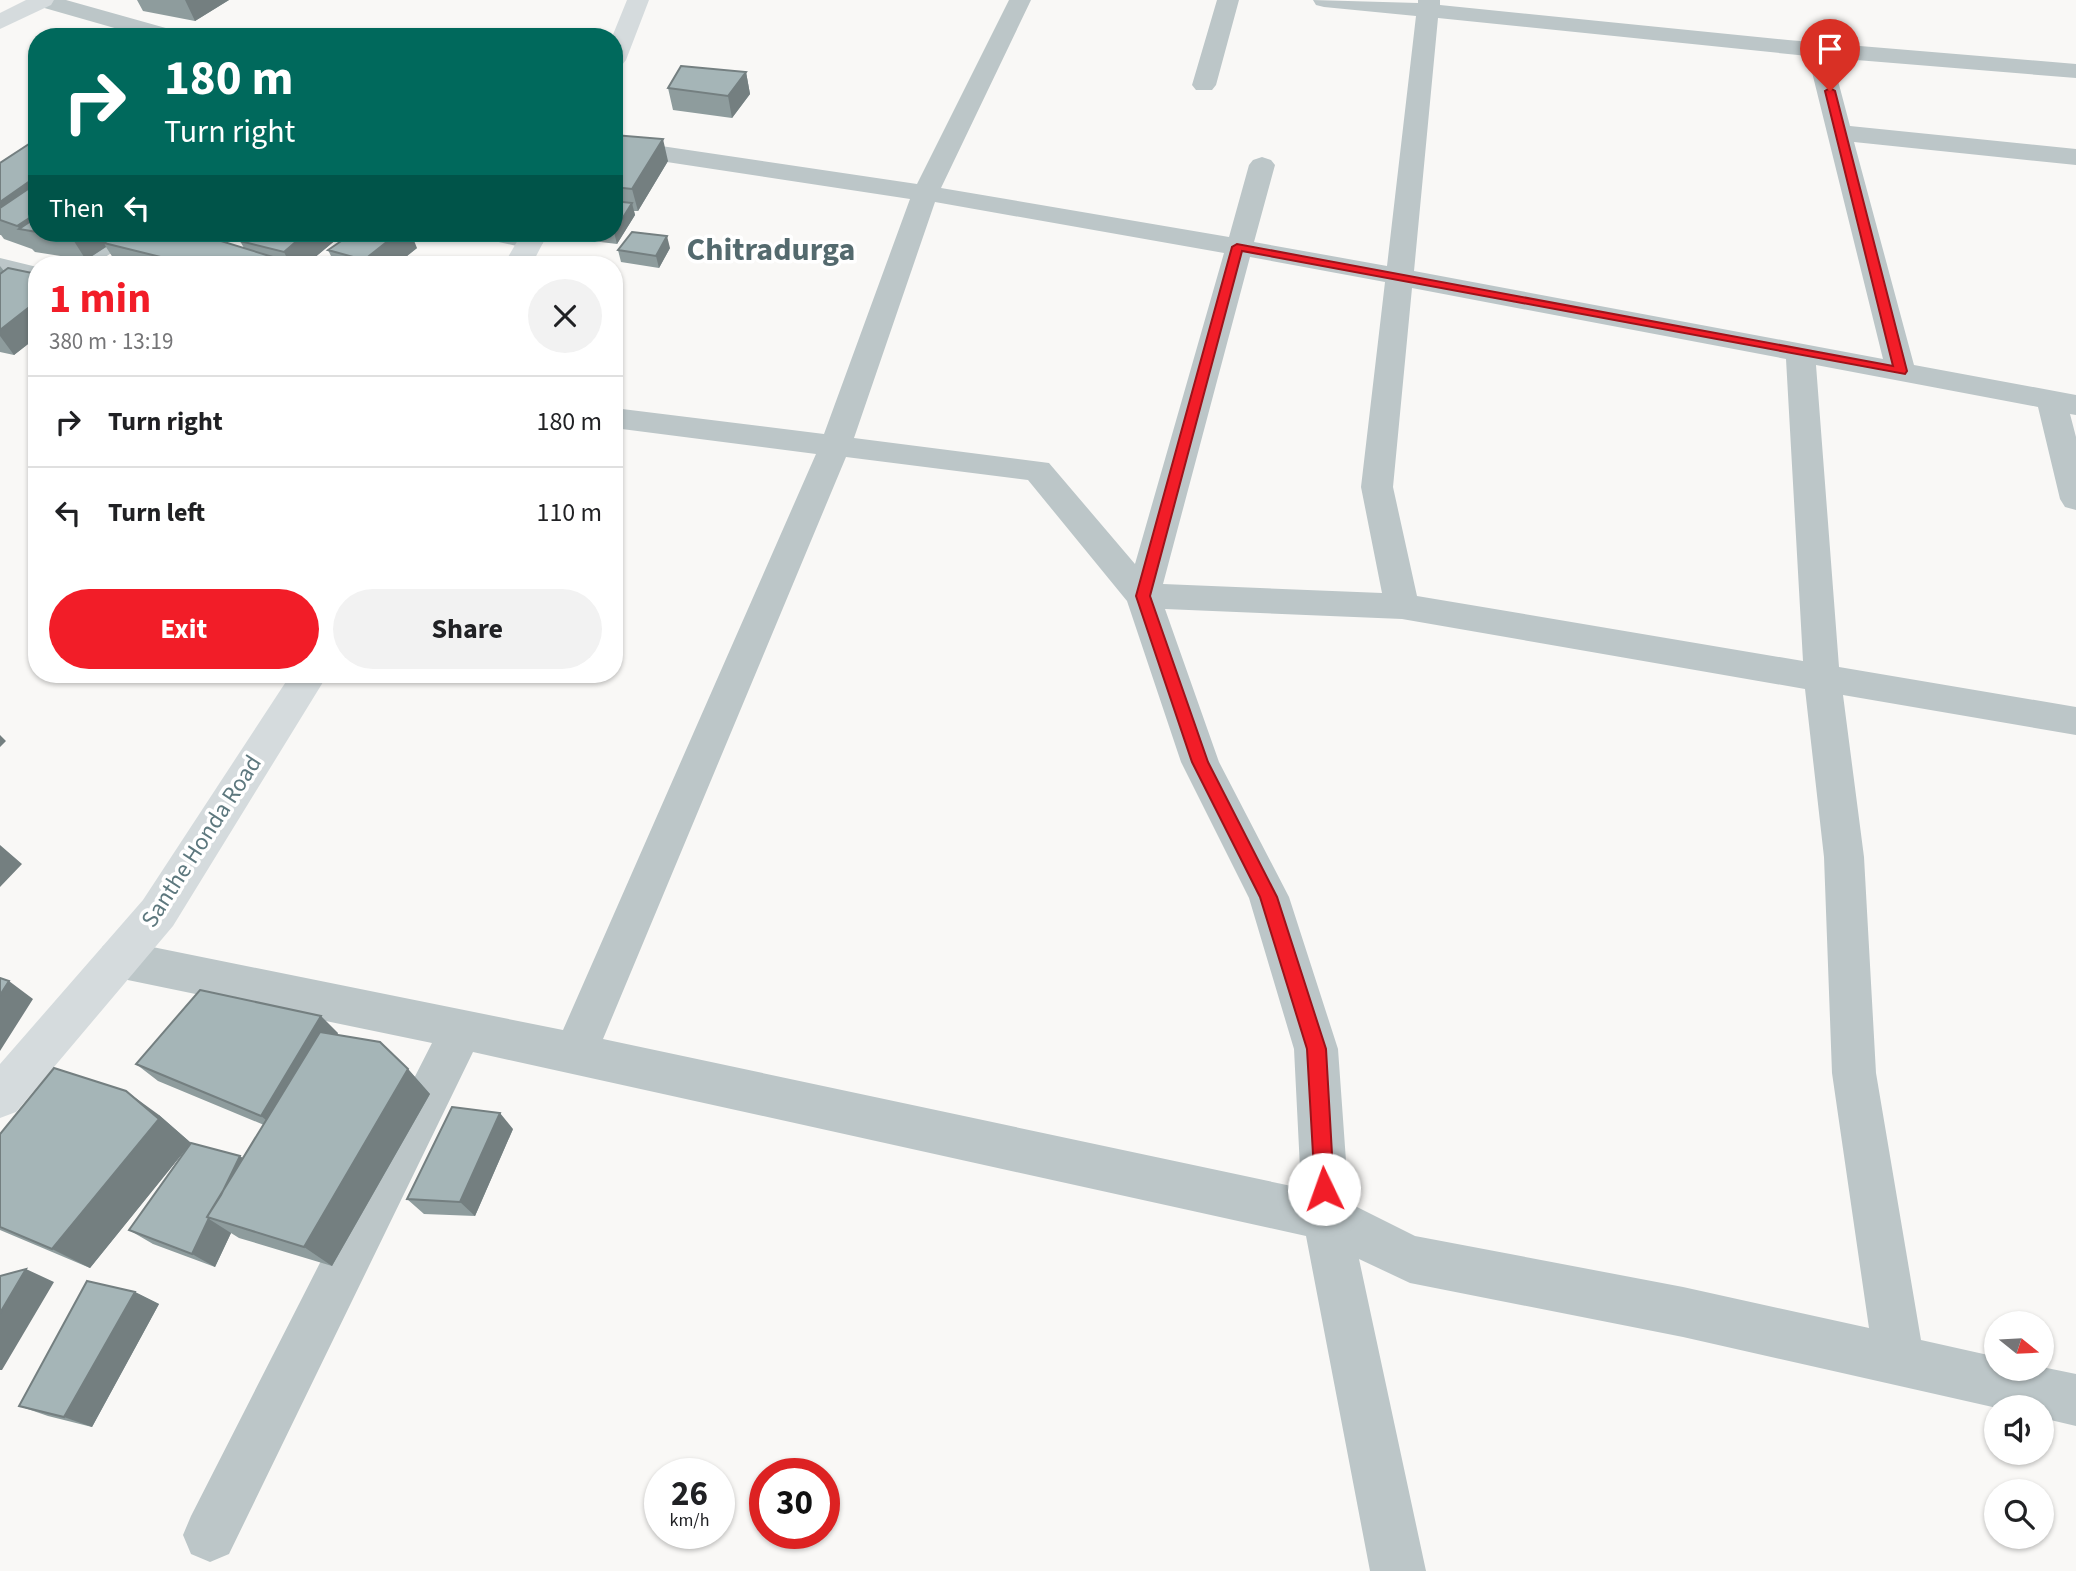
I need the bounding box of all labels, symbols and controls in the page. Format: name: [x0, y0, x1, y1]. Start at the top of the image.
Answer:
pin: [1800, 19, 1860, 91]
icon: arrive: [1811, 30, 1849, 68]
text: 180 m: [164, 44, 293, 114]
icon: right: [49, 56, 140, 147]
text: Turn right: [164, 109, 295, 155]
icon: left: [118, 189, 156, 227]
text: Then: [49, 190, 104, 227]
district label: Chitradurga: [687, 227, 855, 273]
text: 1 min: [49, 269, 151, 329]
button: close: [528, 279, 602, 353]
text: 380 m · 13:19: [49, 325, 173, 358]
icon: right: [49, 403, 87, 441]
text: Turn right: [108, 403, 223, 440]
text: 180 m: [536, 403, 602, 440]
icon: left: [49, 494, 87, 532]
text: Turn left: [108, 494, 205, 531]
text: 110 m: [536, 494, 602, 531]
button: Exit: [49, 589, 319, 669]
button: Share: [333, 589, 602, 669]
street label: Santhe Honda Road: [132, 748, 270, 934]
position arrow: [1287, 1152, 1361, 1226]
north arrow: [1984, 1311, 2054, 1381]
map controls: [1984, 1311, 2054, 1549]
button: sound: [1984, 1395, 2054, 1465]
speed limit sign: 30: [749, 1458, 840, 1549]
text: 26: [671, 1469, 708, 1519]
button: search: [1984, 1479, 2054, 1549]
text: km/h: [670, 1508, 709, 1533]

